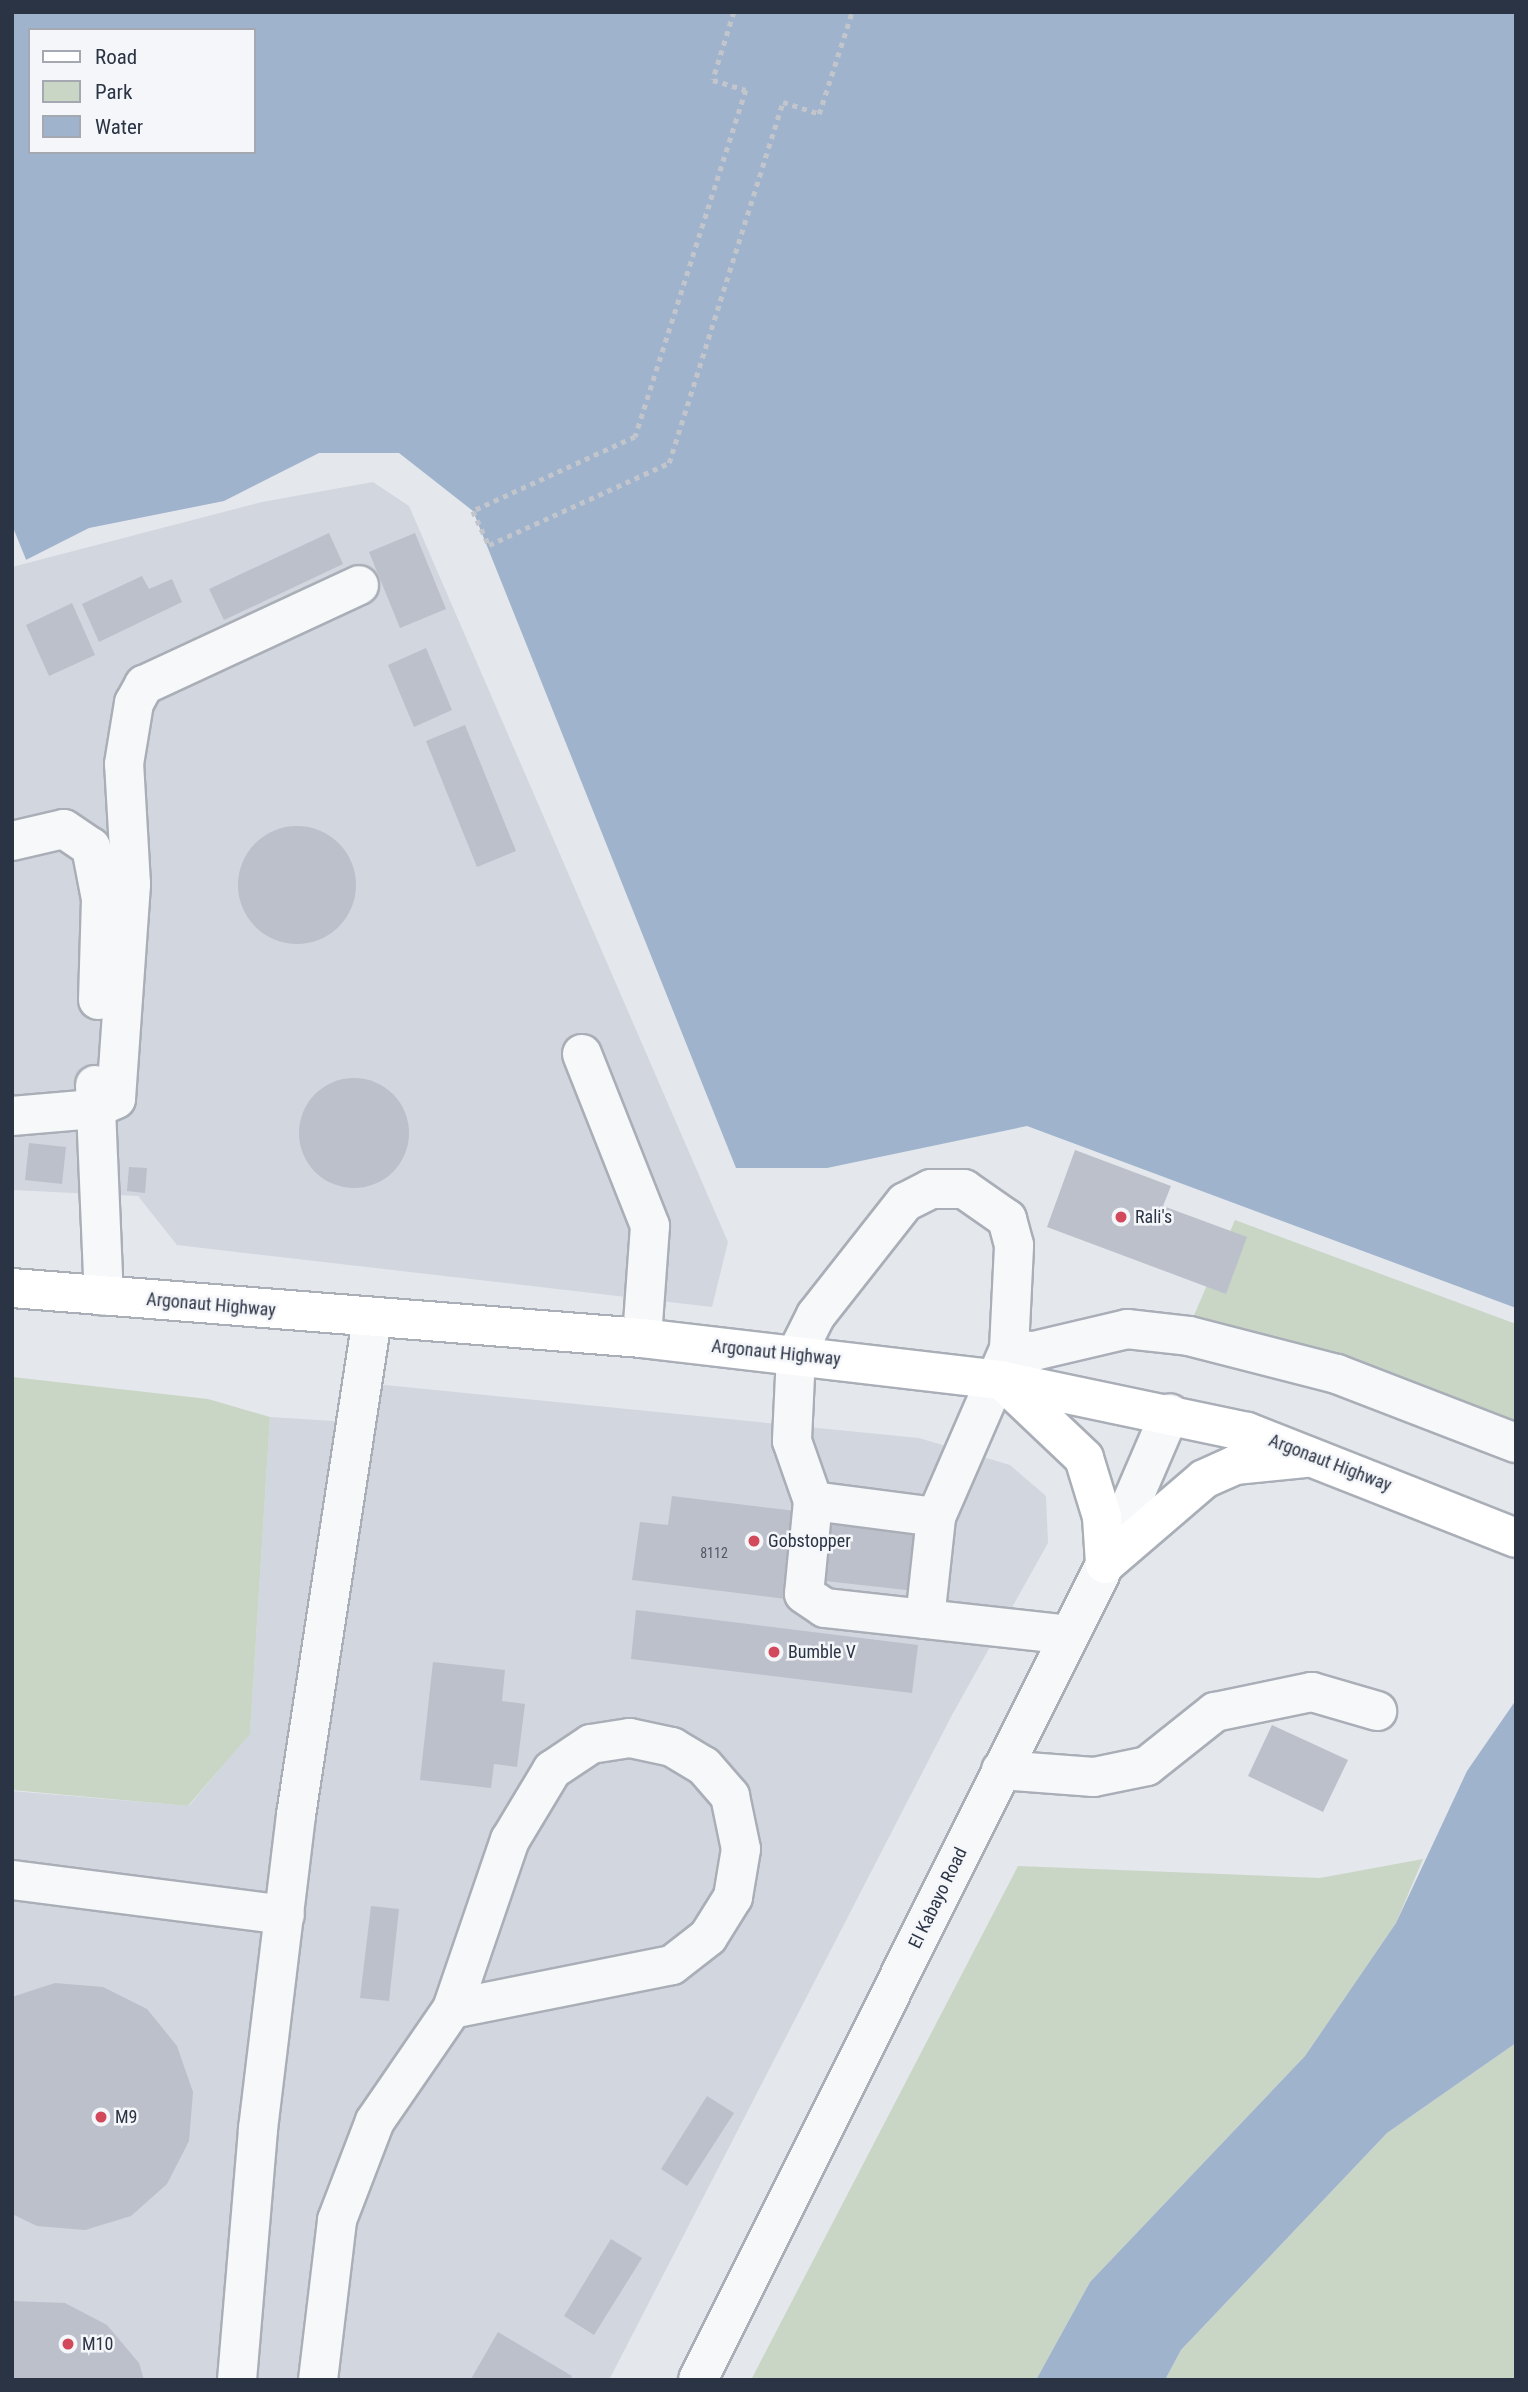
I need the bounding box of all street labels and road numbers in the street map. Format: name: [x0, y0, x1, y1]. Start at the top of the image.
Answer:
street label: Argonaut Highway: [145, 1289, 277, 1321]
street label: Argonaut Highway: [710, 1335, 842, 1371]
street label: Argonaut Highway: [1266, 1430, 1394, 1496]
street label: El Kabayo Road: [904, 1844, 972, 1952]

